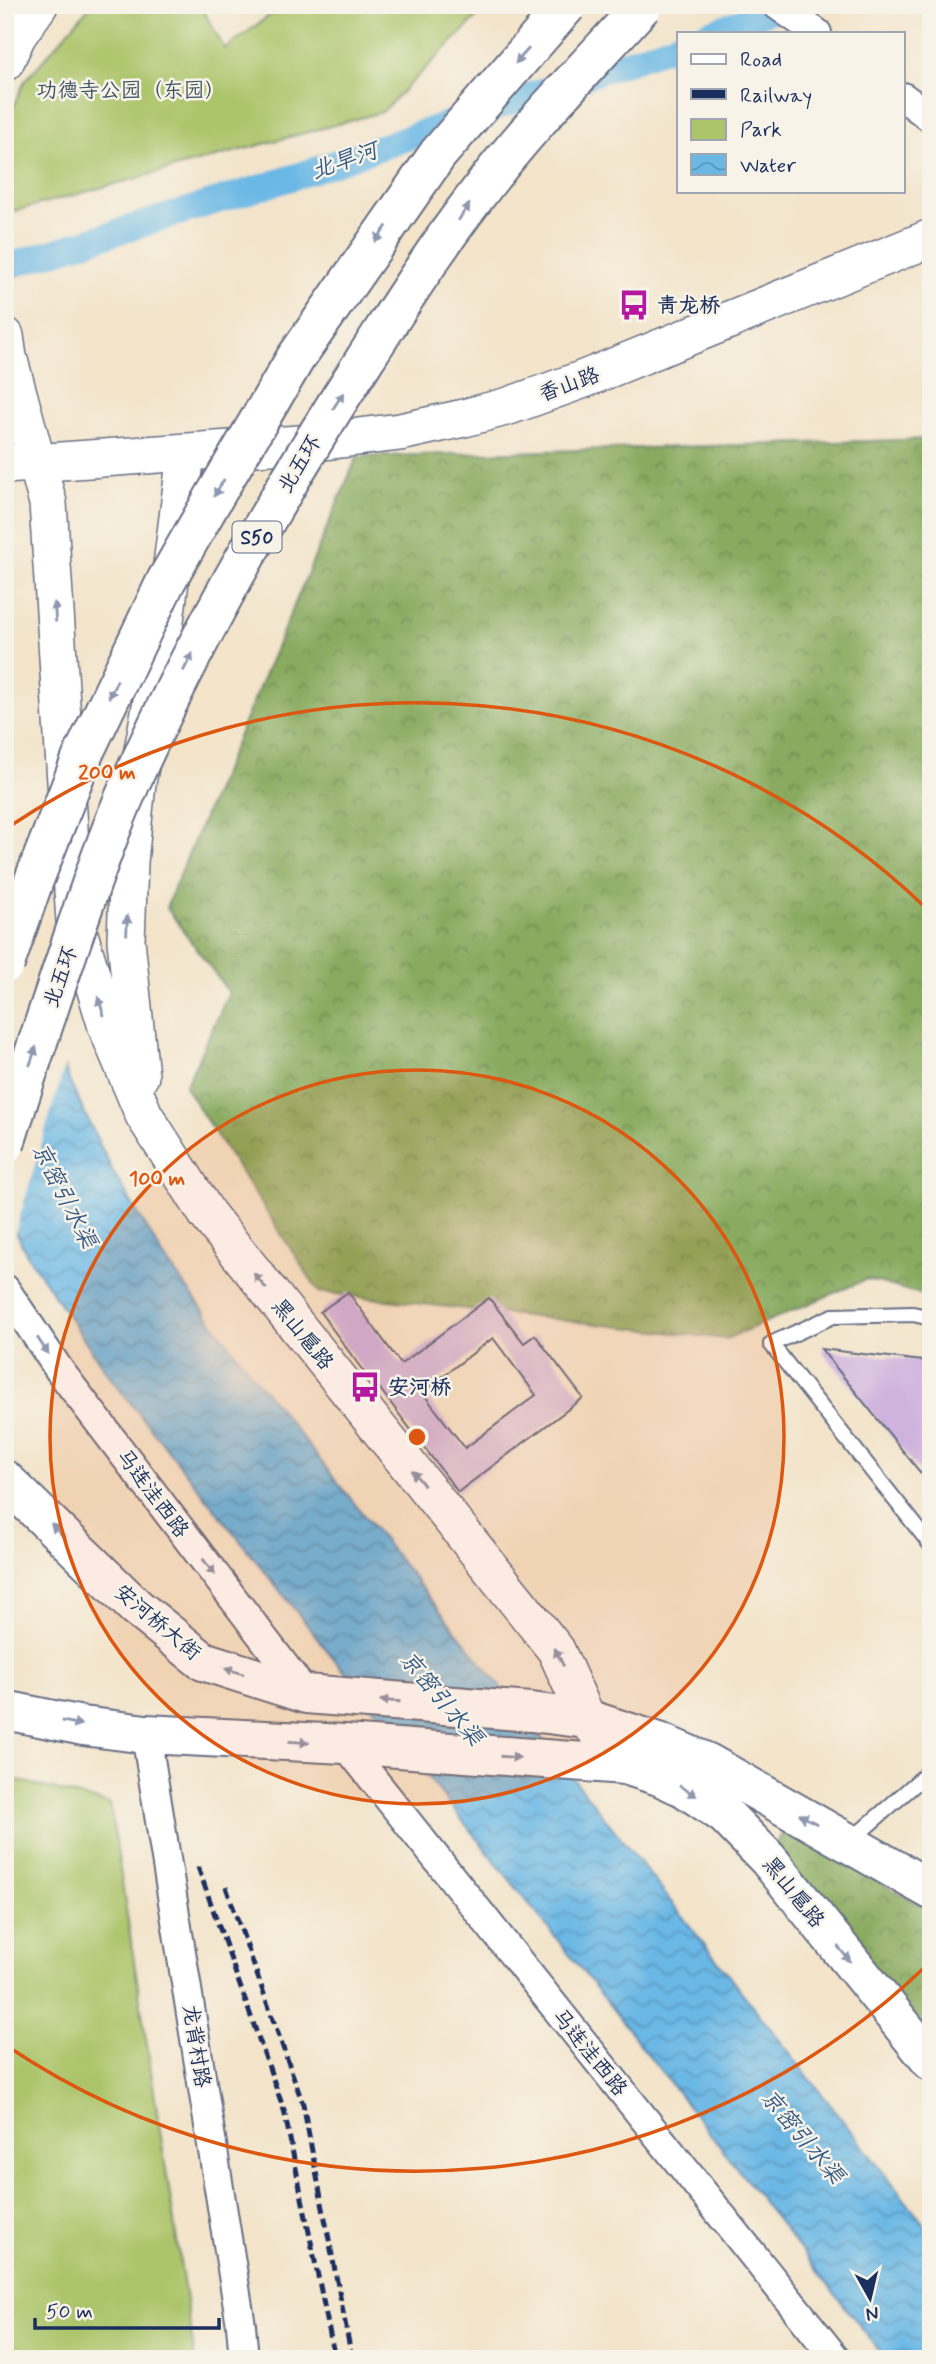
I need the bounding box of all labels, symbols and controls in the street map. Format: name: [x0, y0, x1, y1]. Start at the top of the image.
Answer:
legend: [677, 32, 904, 192]
text: Road: [740, 46, 782, 74]
one-way arrow: [515, 48, 530, 65]
park label: 功德寺公园（东园）: [37, 77, 226, 105]
text: Railway: [740, 82, 812, 110]
text: Park: [740, 116, 782, 144]
water label: 北旱河: [307, 135, 386, 187]
text: Water: [740, 152, 796, 180]
one-way arrow: [457, 203, 471, 221]
one-way arrow: [374, 225, 388, 243]
bus stop icon: 青龙桥: [617, 288, 651, 322]
place label: 青龙桥: [657, 292, 720, 320]
street label: 香山路: [535, 361, 604, 409]
one-way arrow: [331, 392, 344, 411]
street label: 北五环: [272, 430, 328, 499]
one-way arrow: [213, 478, 225, 497]
road number: S50: [232, 522, 282, 552]
one-way arrow: [50, 601, 61, 623]
one-way arrow: [182, 652, 194, 672]
one-way arrow: [108, 679, 119, 699]
text: 200 m: [78, 759, 136, 787]
one-way arrow: [121, 914, 132, 936]
street label: 北五环: [37, 943, 84, 1012]
one-way arrow: [95, 996, 105, 1017]
one-way arrow: [28, 1045, 39, 1066]
water label: 京密引水渠: [24, 1138, 104, 1256]
text: 100 m: [129, 1165, 185, 1193]
one-way arrow: [253, 1273, 268, 1291]
street label: 黑山扈路: [265, 1293, 340, 1376]
one-way arrow: [36, 1337, 50, 1355]
bus stop icon: 安河桥: [348, 1370, 382, 1404]
place label: 安河桥: [388, 1374, 451, 1402]
centre of rings: [405, 1425, 429, 1449]
street label: 马连洼西路: [109, 1443, 195, 1544]
one-way arrow: [412, 1469, 426, 1487]
one-way arrow: [49, 1523, 66, 1540]
one-way arrow: [202, 1558, 216, 1576]
street label: 安河桥大街: [108, 1578, 207, 1667]
water label: 京密引水渠: [392, 1646, 490, 1755]
one-way arrow: [553, 1646, 565, 1666]
one-way arrow: [223, 1665, 244, 1676]
one-way arrow: [378, 1695, 400, 1706]
one-way arrow: [61, 1718, 83, 1729]
one-way arrow: [288, 1737, 310, 1748]
one-way arrow: [499, 1752, 521, 1763]
one-way arrow: [678, 1785, 697, 1797]
one-way arrow: [798, 1813, 818, 1825]
street label: 黑山扈路: [756, 1851, 831, 1934]
one-way arrow: [837, 1944, 852, 1962]
street label: 龙背村路: [176, 2002, 216, 2090]
street label: 马连洼西路: [545, 2003, 633, 2102]
water label: 京密引水渠: [753, 2084, 851, 2193]
north arrow: [834, 2262, 904, 2332]
scale bar: [35, 2287, 219, 2331]
text: 50 m: [46, 2298, 93, 2326]
text: N: [864, 2300, 880, 2327]

